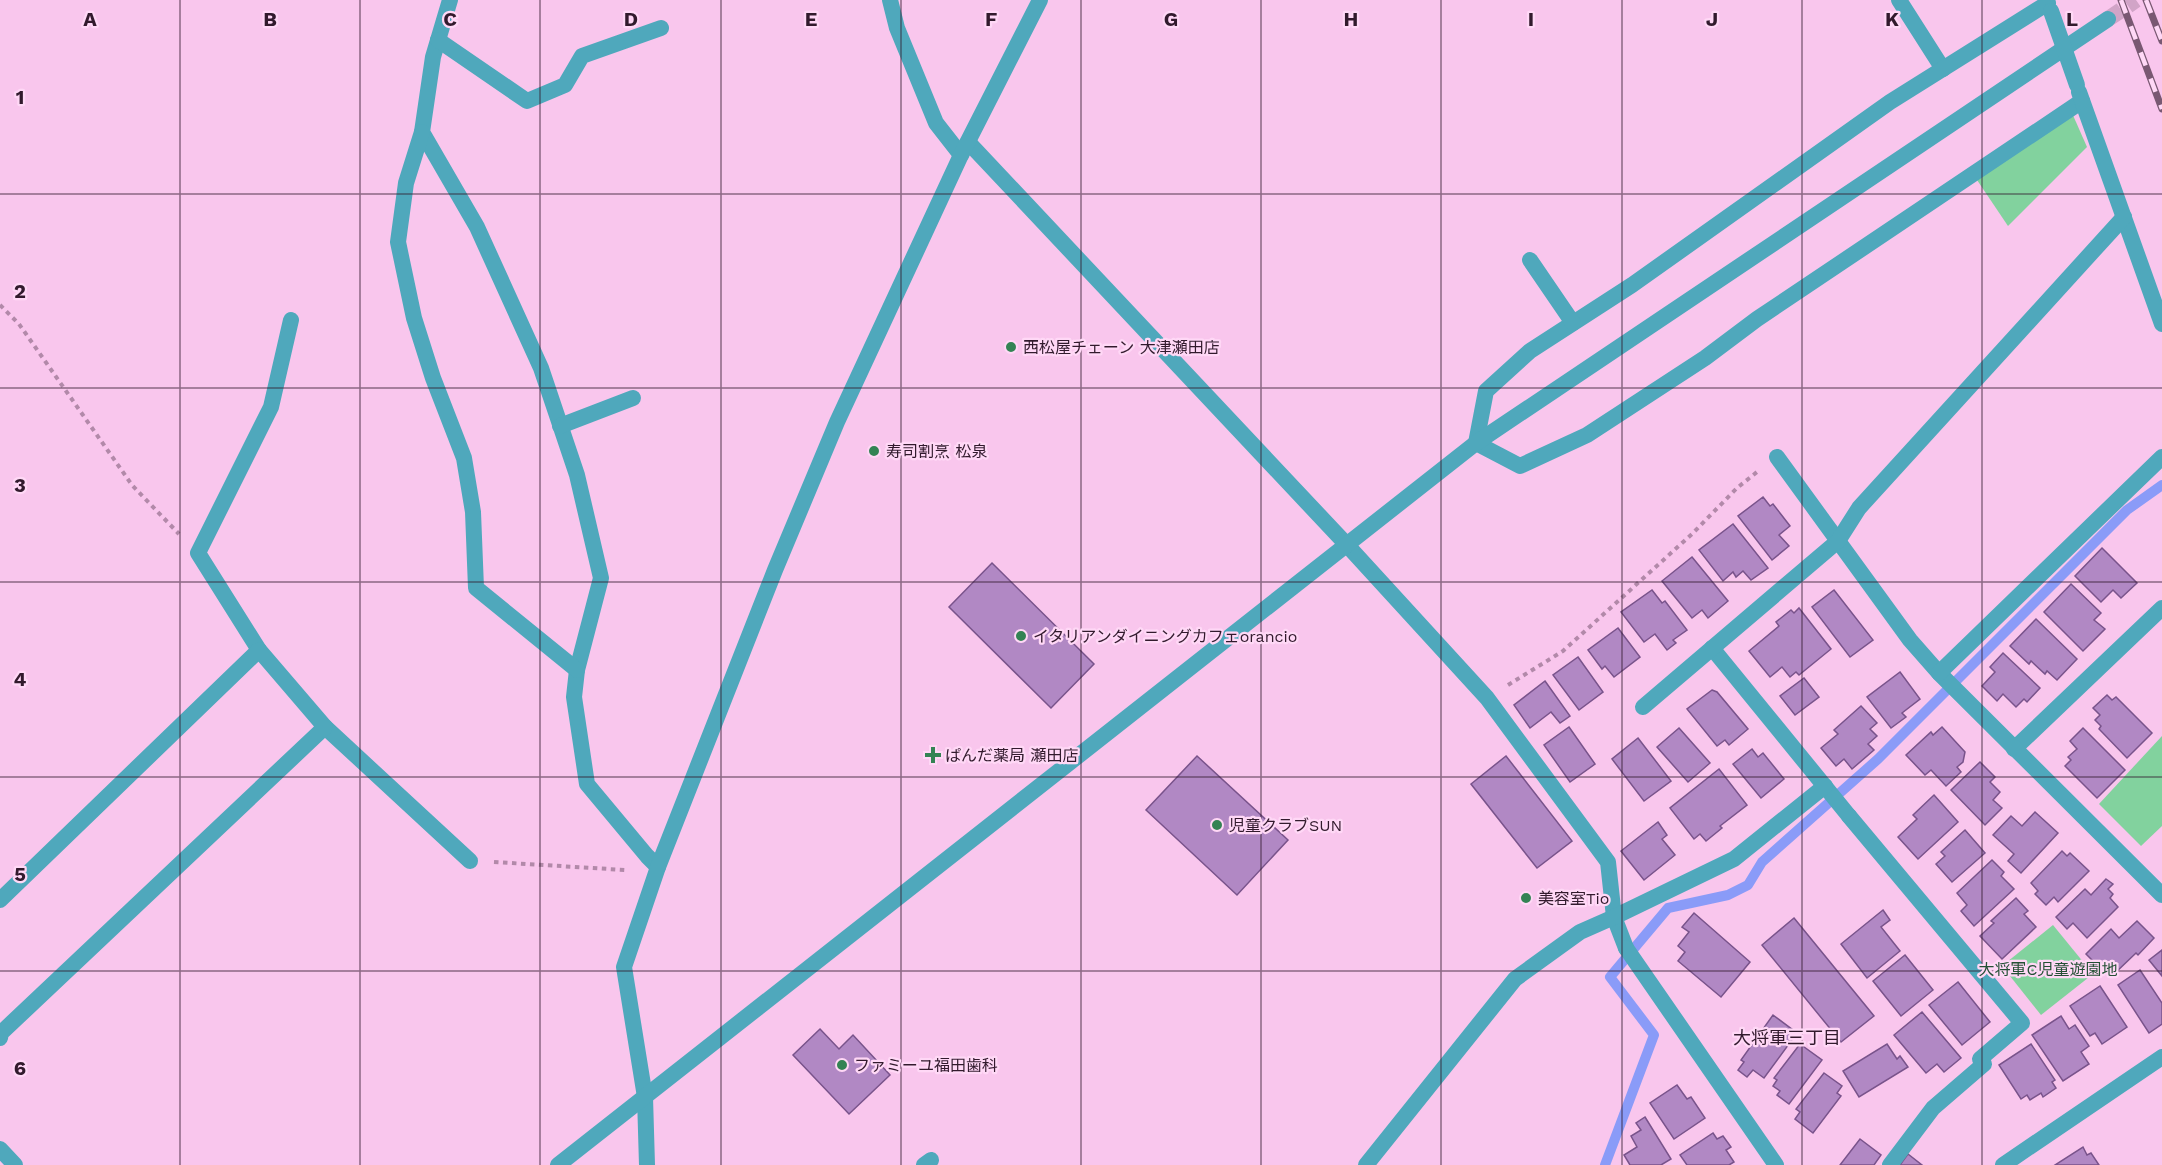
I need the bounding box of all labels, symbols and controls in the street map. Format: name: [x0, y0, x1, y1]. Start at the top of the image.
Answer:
text: A: [83, 7, 97, 31]
text: B: [263, 7, 277, 31]
text: C: [443, 7, 457, 31]
text: D: [624, 7, 638, 31]
text: E: [805, 7, 817, 31]
text: F: [985, 7, 997, 31]
text: G: [1164, 7, 1178, 31]
text: H: [1344, 7, 1358, 31]
text: I: [1528, 7, 1534, 31]
text: J: [1706, 7, 1718, 31]
text: K: [1885, 7, 1899, 31]
text: L: [2066, 7, 2078, 31]
text: 1: [16, 85, 24, 109]
text: 2: [14, 279, 26, 303]
place label: 西松屋チェーン 大津瀬田店: [1023, 338, 1220, 357]
marker: 西松屋チェーン 大津瀬田店: [1004, 340, 1018, 354]
place label: 寿司割烹 松泉: [886, 442, 987, 461]
marker: 寿司割烹 松泉: [867, 444, 881, 458]
text: 3: [14, 473, 26, 497]
place label: イタリアンダイニングカフェorancio: [1033, 627, 1297, 646]
marker: イタリアンダイニングカフェorancio: [1014, 629, 1028, 643]
text: 4: [14, 667, 27, 691]
place label: ぱんだ薬局 瀬田店: [945, 746, 1078, 765]
marker: ぱんだ薬局 瀬田店: [926, 748, 940, 762]
place label: 児童クラブSUN: [1229, 816, 1342, 835]
marker: 児童クラブSUN: [1210, 818, 1224, 832]
text: 5: [14, 862, 26, 886]
place label: 美容室Tio: [1538, 889, 1609, 908]
marker: 美容室Tio: [1519, 891, 1533, 905]
park label: 大将軍C児童遊園地: [1979, 960, 2117, 979]
district label: 大将軍三丁目: [1733, 1027, 1841, 1048]
text: 6: [14, 1056, 26, 1080]
place label: ファミーユ福田歯科: [854, 1056, 998, 1075]
marker: ファミーユ福田歯科: [835, 1058, 849, 1072]

